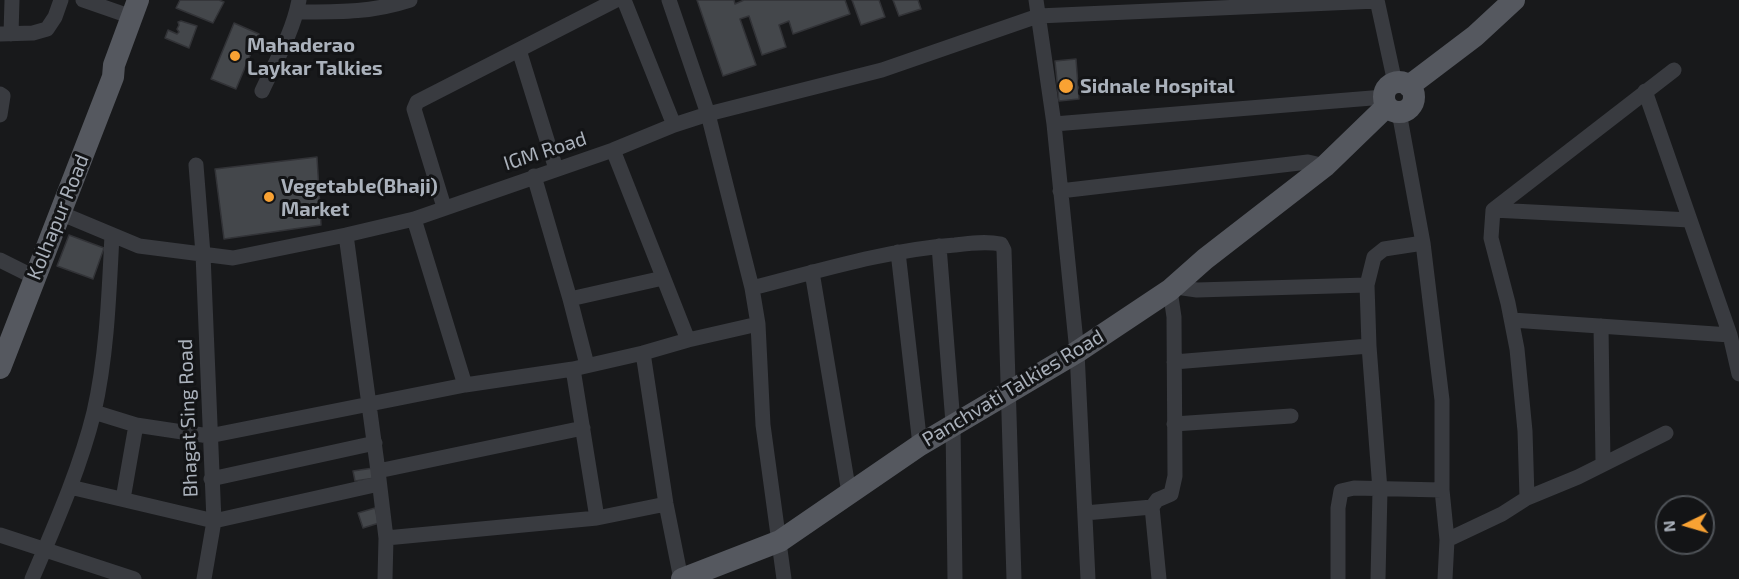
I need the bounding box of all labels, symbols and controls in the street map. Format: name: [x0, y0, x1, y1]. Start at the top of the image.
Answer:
place label: Mahaderao Laykar Talkies: [247, 33, 383, 80]
marker: Mahaderao Laykar Talkies: [228, 49, 242, 63]
place label: Sidnale Hospital: [1080, 74, 1235, 98]
marker: Sidnale Hospital: [1057, 77, 1075, 95]
street label: IGM Road: [500, 126, 590, 176]
street label: Kolhapur Road: [22, 151, 94, 283]
place label: Vegetable(Bhaji) Market: [281, 174, 438, 221]
marker: Vegetable(Bhaji) Market: [262, 190, 276, 204]
street label: Panchvati Talkies Road: [918, 324, 1108, 452]
street label: Bhagat Sing Road: [173, 338, 203, 498]
north arrow: [1655, 495, 1715, 555]
text: N: [1659, 520, 1679, 533]

